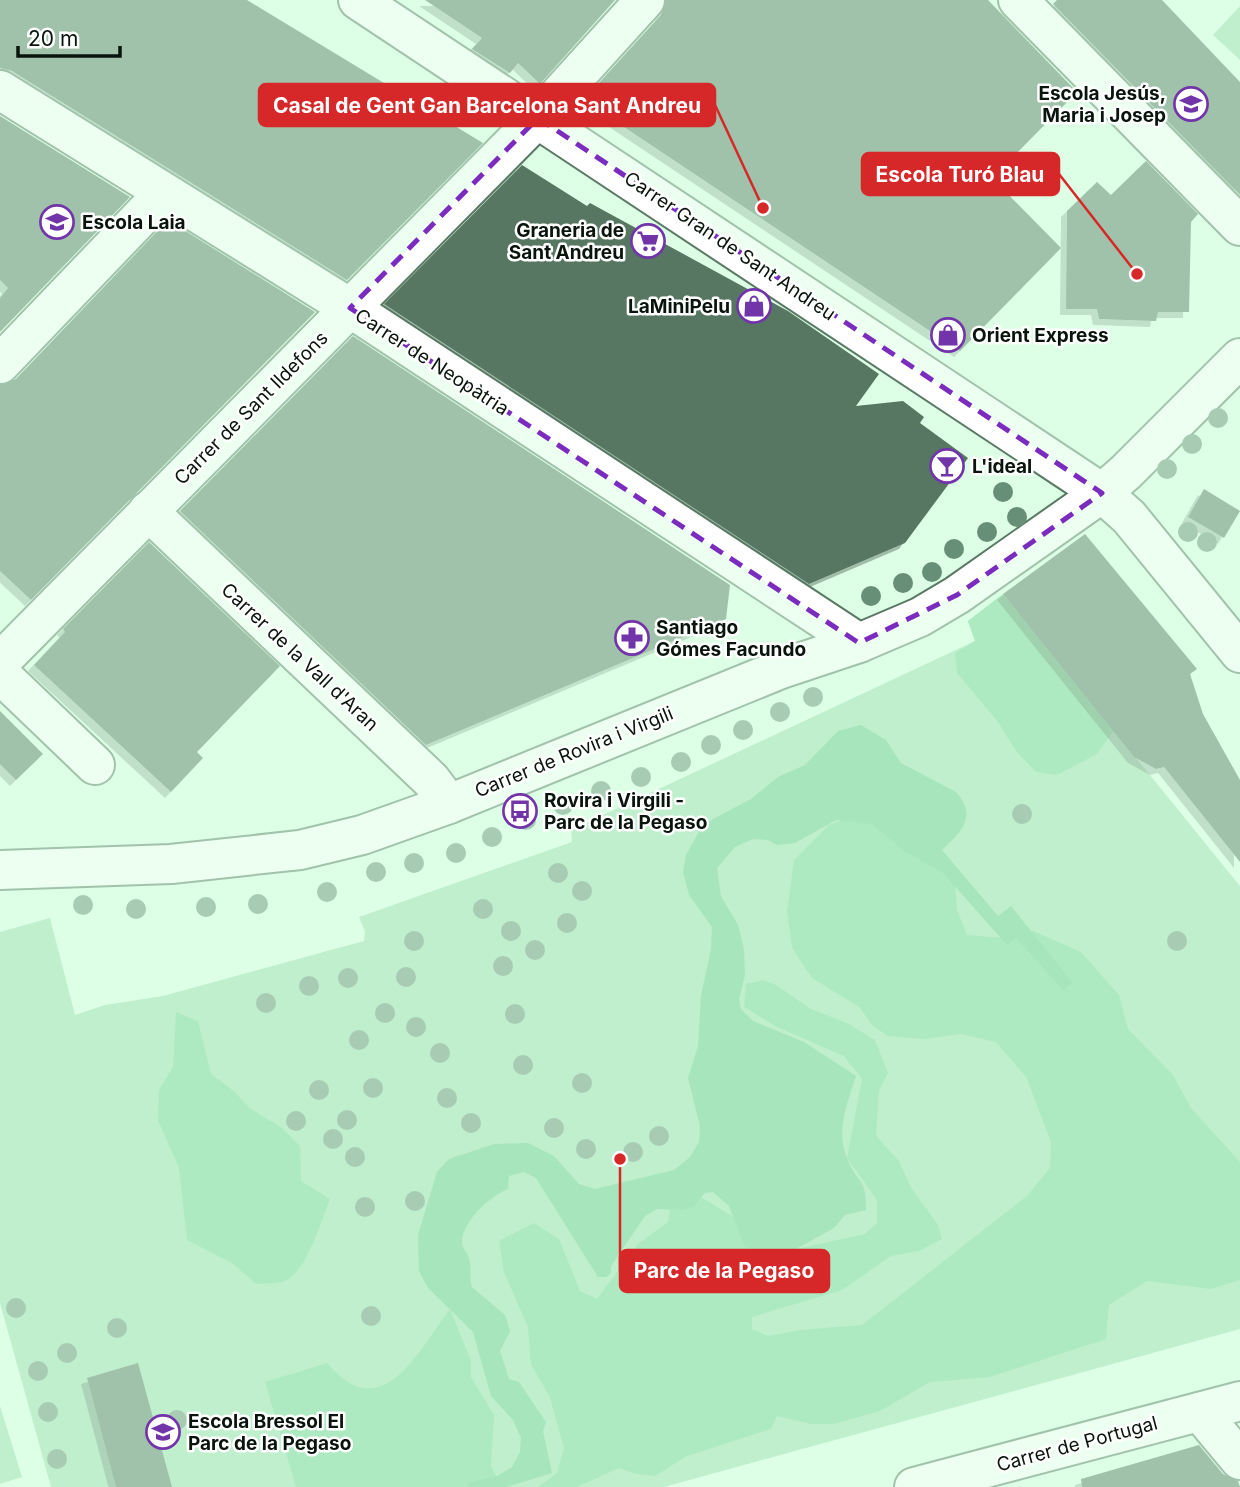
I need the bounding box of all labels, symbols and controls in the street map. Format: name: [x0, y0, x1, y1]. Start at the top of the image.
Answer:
scale bar: [18, 14, 119, 58]
text: 20 m: [28, 26, 78, 51]
place label: Escola Jesús, Maria i Josep: [1038, 82, 1166, 127]
callout: Casal de Gent Gan Barcelona Sant Andreu: [259, 84, 715, 126]
school or university icon: Escola Jesús, Maria i Josep: [1172, 85, 1210, 123]
text: Casal de Gent Gan Barcelona Sant Andreu: [273, 93, 701, 118]
callout: Escola Turó Blau: [862, 153, 1059, 195]
text: Escola Turó Blau: [876, 162, 1044, 187]
street label: Carrer Gran de Sant Andreu: [620, 167, 840, 325]
school or university icon: Escola Laia: [38, 203, 76, 241]
place label: Escola Laia: [82, 211, 186, 234]
place label: Graneria de Sant Andreu: [509, 219, 624, 264]
supermarket icon: Graneria de Sant Andreu: [629, 222, 667, 260]
shop icon: LaMiniPelu: [735, 287, 773, 325]
place label: LaMiniPelu: [628, 295, 730, 318]
street label: Carrer de Neopàtria: [351, 304, 513, 420]
shop icon: Orient Express: [929, 316, 967, 354]
place label: Orient Express: [972, 324, 1109, 347]
street label: Carrer de Sant Ildefons: [169, 326, 333, 490]
bar icon: L'ideal: [928, 447, 966, 485]
place label: L'ideal: [972, 455, 1032, 478]
street label: Carrer de la Vall d'Aran: [217, 578, 383, 736]
place label: Santiago Gómes Facundo: [656, 616, 806, 661]
pharmacy icon: Santiago Gómes Facundo: [613, 619, 651, 657]
street label: Carrer de Rovira i Virgili: [471, 702, 677, 802]
place label: Rovira i Virgili - Parc de la Pegaso: [544, 789, 707, 834]
bus stop icon: Rovira i Virgili - Parc de la Pegaso: [501, 792, 539, 830]
callout: Parc de la Pegaso: [620, 1250, 829, 1292]
text: Parc de la Pegaso: [634, 1258, 814, 1283]
place label: Escola Bressol El Parc de la Pegaso: [188, 1410, 351, 1455]
street label: Carrer de Portugal: [994, 1411, 1160, 1477]
school or university icon: Escola Bressol El Parc de la Pegaso: [144, 1413, 182, 1451]

